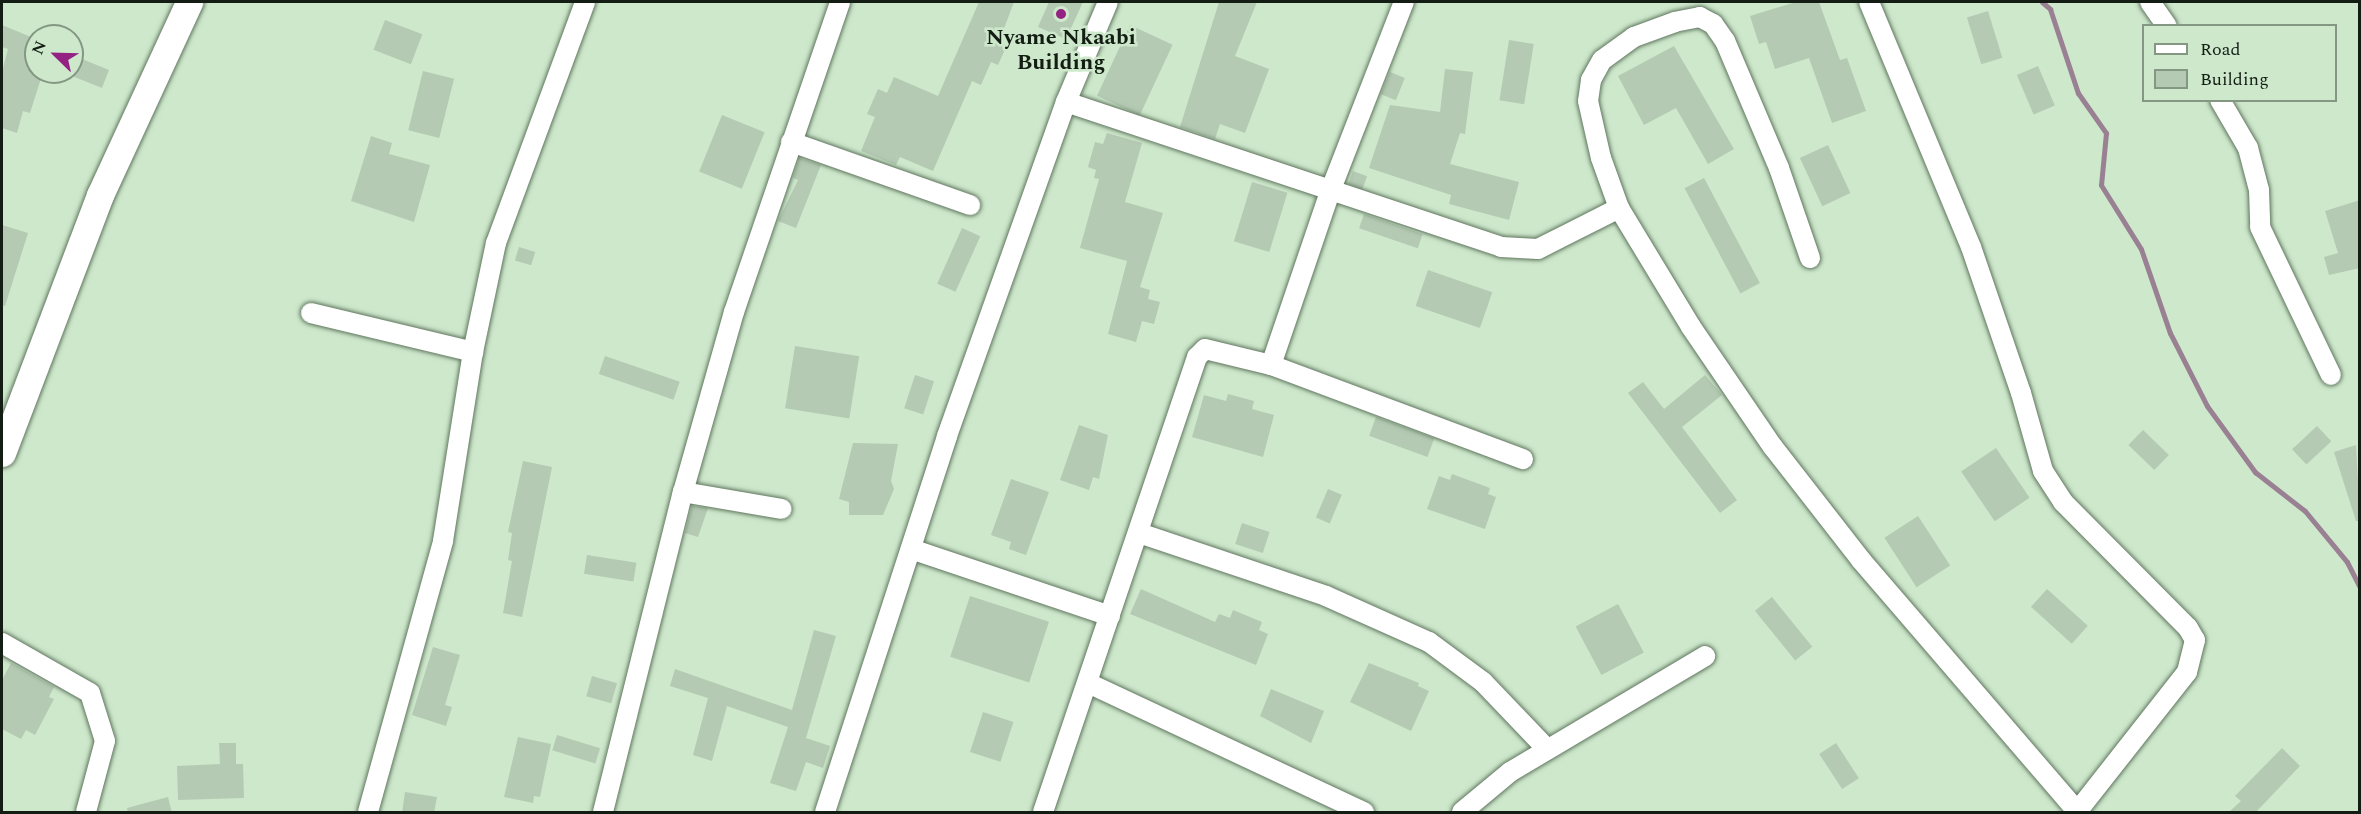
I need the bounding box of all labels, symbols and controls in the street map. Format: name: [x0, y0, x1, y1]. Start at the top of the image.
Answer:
marker: Nyame Nkaabi Building: [1054, 7, 1068, 21]
north arrow: [24, 24, 84, 84]
place label: Nyame Nkaabi Building: [986, 24, 1136, 76]
legend: [2142, 24, 2337, 102]
text: Road: [2200, 36, 2241, 63]
text: N: [26, 37, 53, 58]
text: Building: [2200, 66, 2269, 93]

